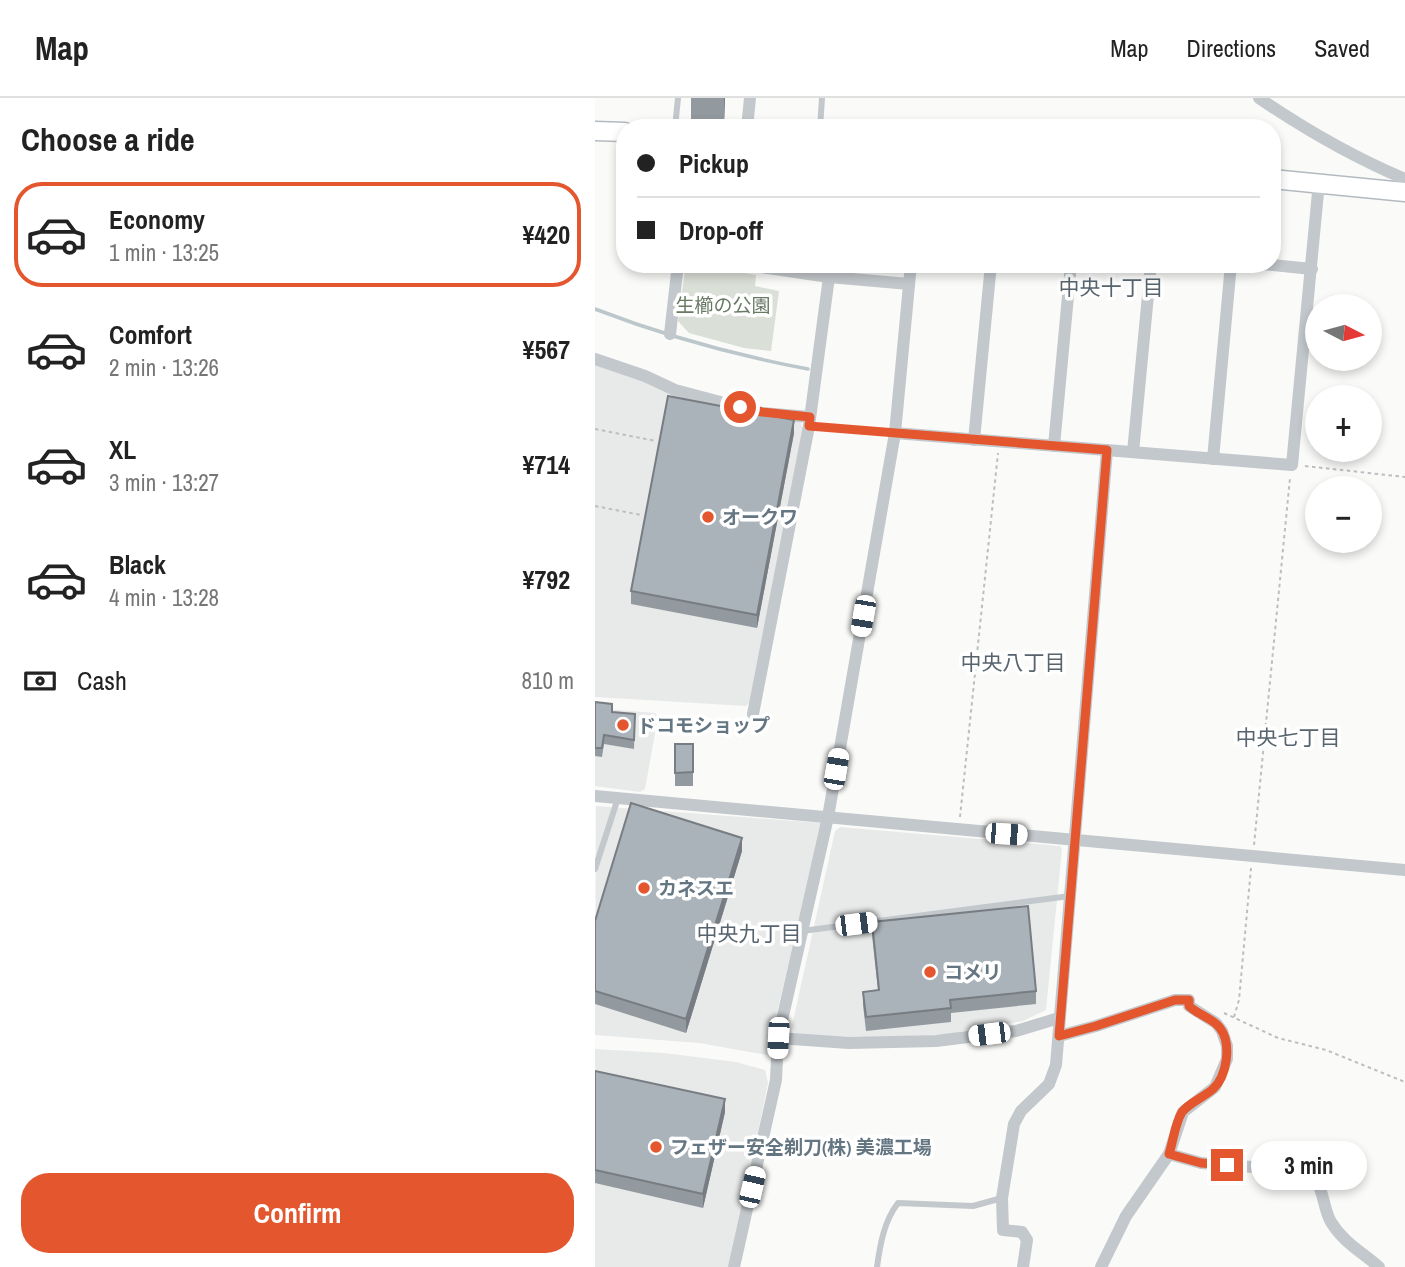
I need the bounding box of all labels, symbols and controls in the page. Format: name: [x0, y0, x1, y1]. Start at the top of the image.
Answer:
text: Map: [35, 26, 89, 70]
text: Map: [1110, 32, 1148, 64]
text: Directions: [1186, 32, 1276, 64]
text: Saved: [1314, 32, 1370, 64]
text: Choose a ride: [21, 118, 195, 161]
text: Pickup: [679, 146, 749, 181]
text: Economy: [109, 202, 205, 237]
icon: car: [25, 203, 88, 266]
text: Drop-off: [679, 213, 763, 248]
text: ¥420: [523, 217, 570, 252]
text: 1 min · 13:25: [109, 237, 219, 268]
district label: 中央十丁目: [1059, 273, 1164, 302]
park label: 生櫛の公園: [675, 292, 771, 318]
north arrow: [1305, 294, 1383, 371]
map controls: [1305, 294, 1382, 553]
text: Comfort: [109, 317, 192, 352]
icon: car: [25, 318, 88, 381]
text: ¥567: [523, 332, 570, 367]
text: 2 min · 13:26: [109, 352, 219, 383]
button: +: [1305, 385, 1382, 462]
route start: [724, 391, 756, 423]
text: XL: [109, 432, 136, 467]
icon: car: [25, 433, 88, 496]
text: ¥714: [523, 447, 570, 482]
text: 3 min · 13:27: [109, 467, 219, 498]
button: −: [1305, 476, 1382, 553]
place label: オークワ: [722, 504, 798, 530]
marker: オークワ: [700, 509, 716, 525]
text: Black: [109, 547, 166, 582]
icon: car: [25, 548, 88, 611]
text: ¥792: [523, 562, 570, 597]
text: 4 min · 13:28: [109, 582, 219, 613]
car: [850, 593, 877, 639]
district label: 中央八丁目: [961, 648, 1066, 677]
icon: cash: [21, 662, 59, 700]
text: Cash: [77, 663, 127, 698]
text: 810 m: [522, 665, 574, 696]
place label: ドコモショップ: [637, 712, 770, 738]
marker: ドコモショップ: [615, 717, 631, 733]
district label: 中央七丁目: [1236, 723, 1341, 752]
car: [823, 746, 850, 792]
car: [985, 822, 1028, 846]
place label: カネスエ: [658, 875, 734, 901]
marker: カネスエ: [636, 880, 652, 896]
car: [834, 911, 879, 937]
district label: 中央九丁目: [697, 919, 802, 948]
place label: コメリ: [944, 959, 1001, 985]
marker: コメリ: [922, 964, 938, 980]
car: [767, 1016, 790, 1060]
car: [967, 1021, 1012, 1047]
place label: フェザー安全剃刀(株) 美濃工場: [670, 1134, 932, 1160]
marker: フェザー安全剃刀(株) 美濃工場: [648, 1139, 664, 1155]
callout: 3 min: [1251, 1140, 1367, 1190]
route end: [1211, 1149, 1243, 1181]
text: 3 min: [1284, 1150, 1334, 1181]
car: [738, 1164, 767, 1210]
button: Confirm: [21, 1173, 574, 1253]

